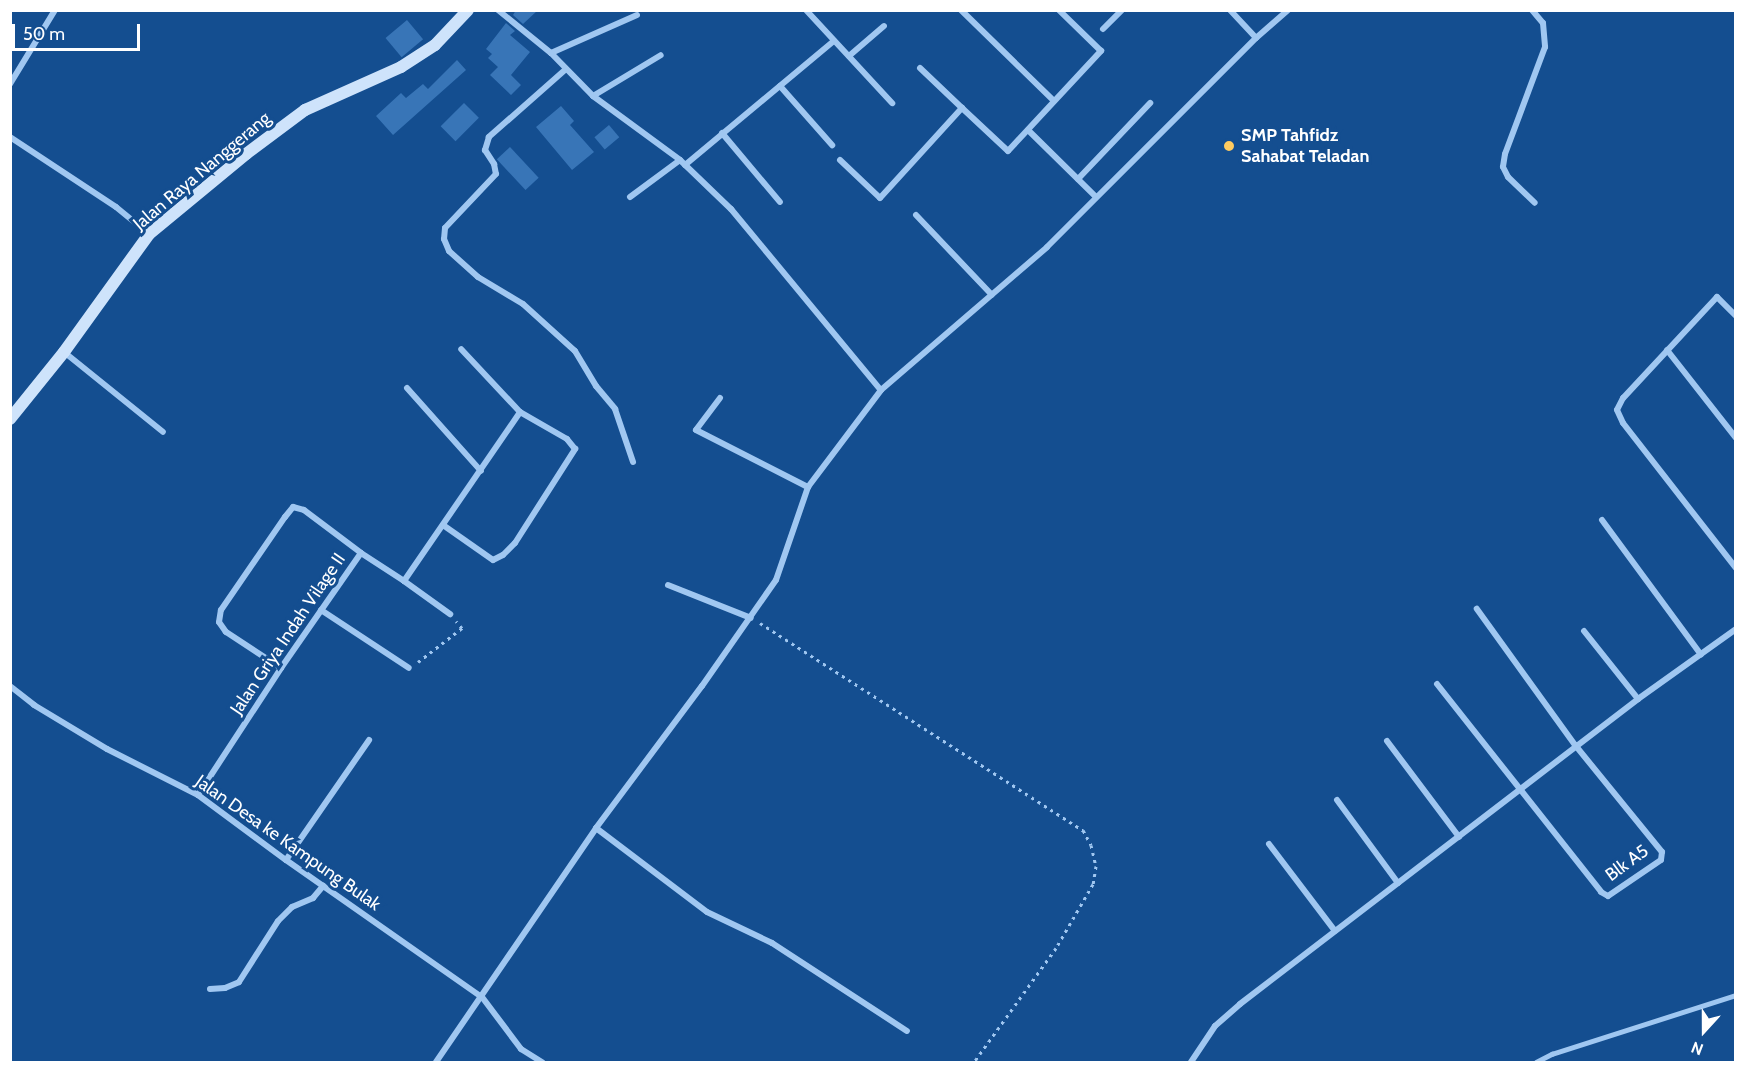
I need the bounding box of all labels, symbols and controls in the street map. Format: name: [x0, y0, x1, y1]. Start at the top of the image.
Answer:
scale bar: [15, 12, 142, 50]
text: 50 m: [23, 23, 65, 45]
street label: Jalan Raya Nanggerang: [129, 107, 275, 235]
place label: SMP Tahfidz Sahabat Teladan: [1241, 125, 1369, 168]
marker: SMP Tahfidz Sahabat Teladan: [1222, 139, 1236, 153]
street label: Jalan Griya Indah Vilage II: [226, 549, 350, 719]
street label: Jalan Desa ke Kampung Bulak: [191, 771, 385, 915]
street label: Blk A5: [1601, 840, 1653, 886]
north arrow: [1674, 1001, 1734, 1061]
text: N: [1689, 1037, 1706, 1059]

